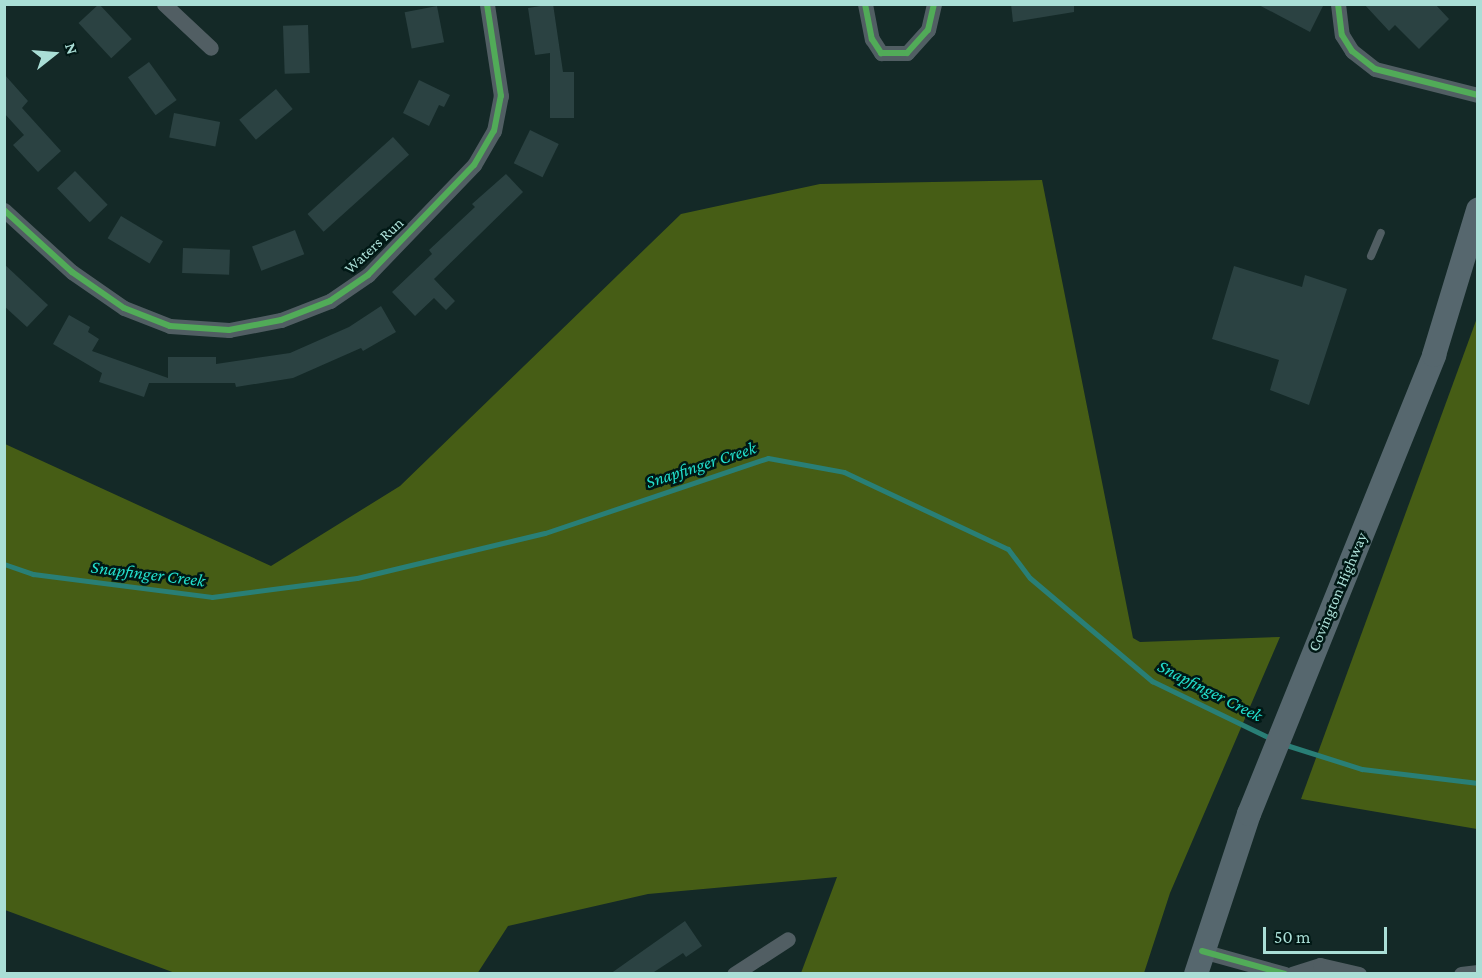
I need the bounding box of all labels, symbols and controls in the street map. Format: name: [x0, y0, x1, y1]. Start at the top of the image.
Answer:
north arrow: [24, 24, 84, 84]
text: N: [62, 41, 81, 56]
street label: Waters Run: [340, 214, 408, 278]
water label: Snapfinger Creek: [643, 437, 759, 493]
street label: Covington Highway: [1304, 530, 1372, 654]
water label: Snapfinger Creek: [90, 556, 206, 592]
water label: Snapfinger Creek: [1154, 655, 1266, 727]
scale bar: [1266, 915, 1390, 953]
text: 50 m: [1274, 927, 1311, 947]

